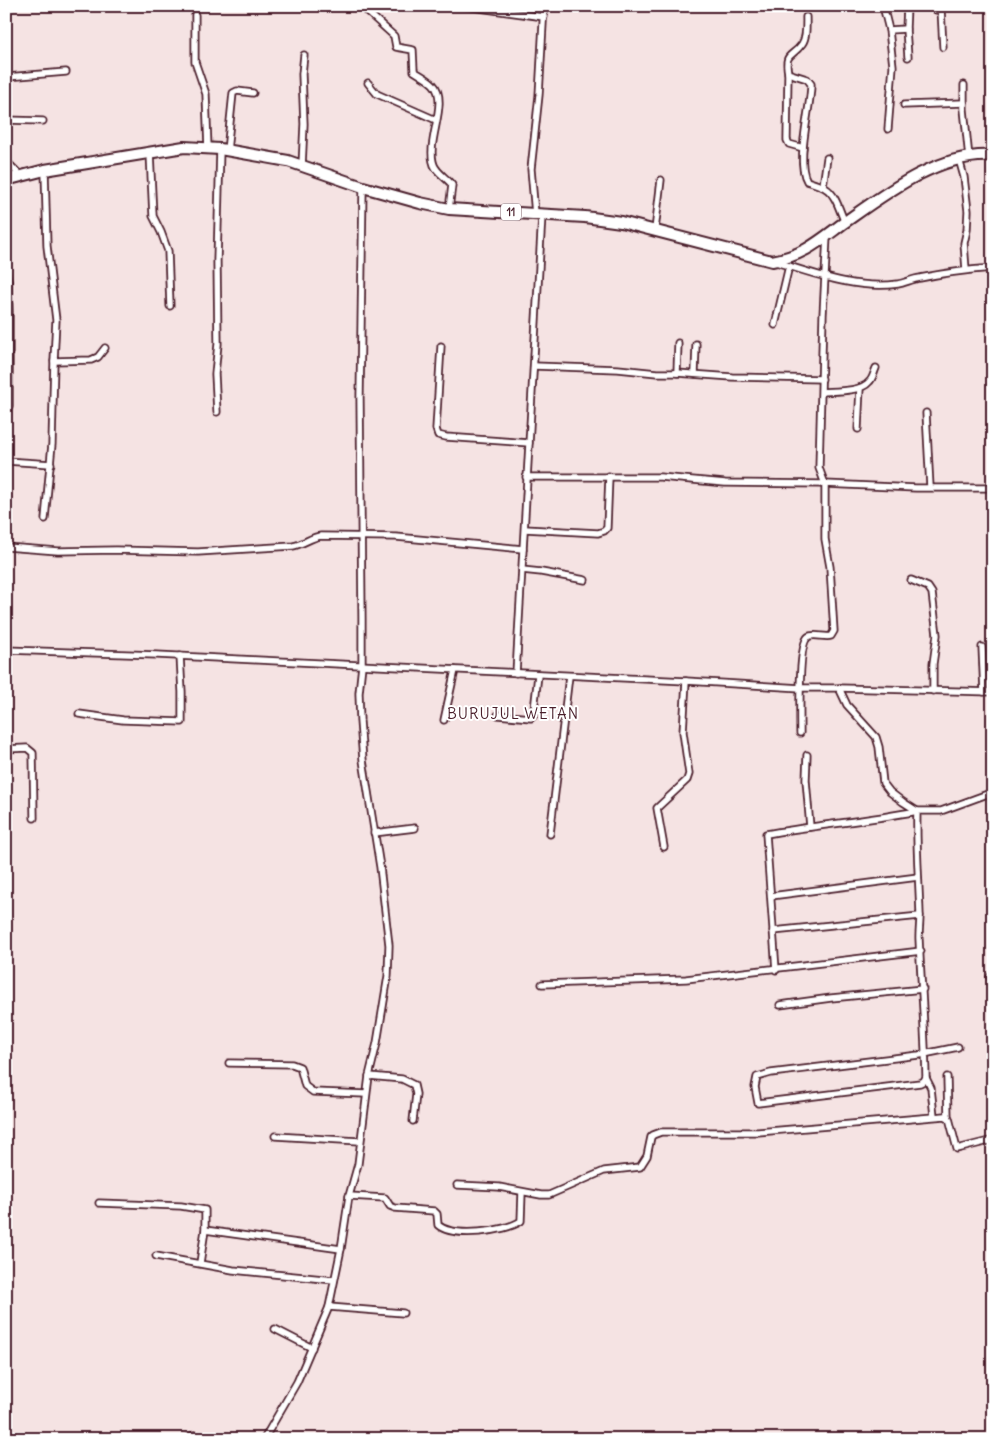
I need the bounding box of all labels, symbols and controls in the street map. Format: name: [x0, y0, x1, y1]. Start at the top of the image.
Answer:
road number: 11: [501, 203, 521, 220]
district label: BURUJUL WETAN: [447, 704, 579, 723]

